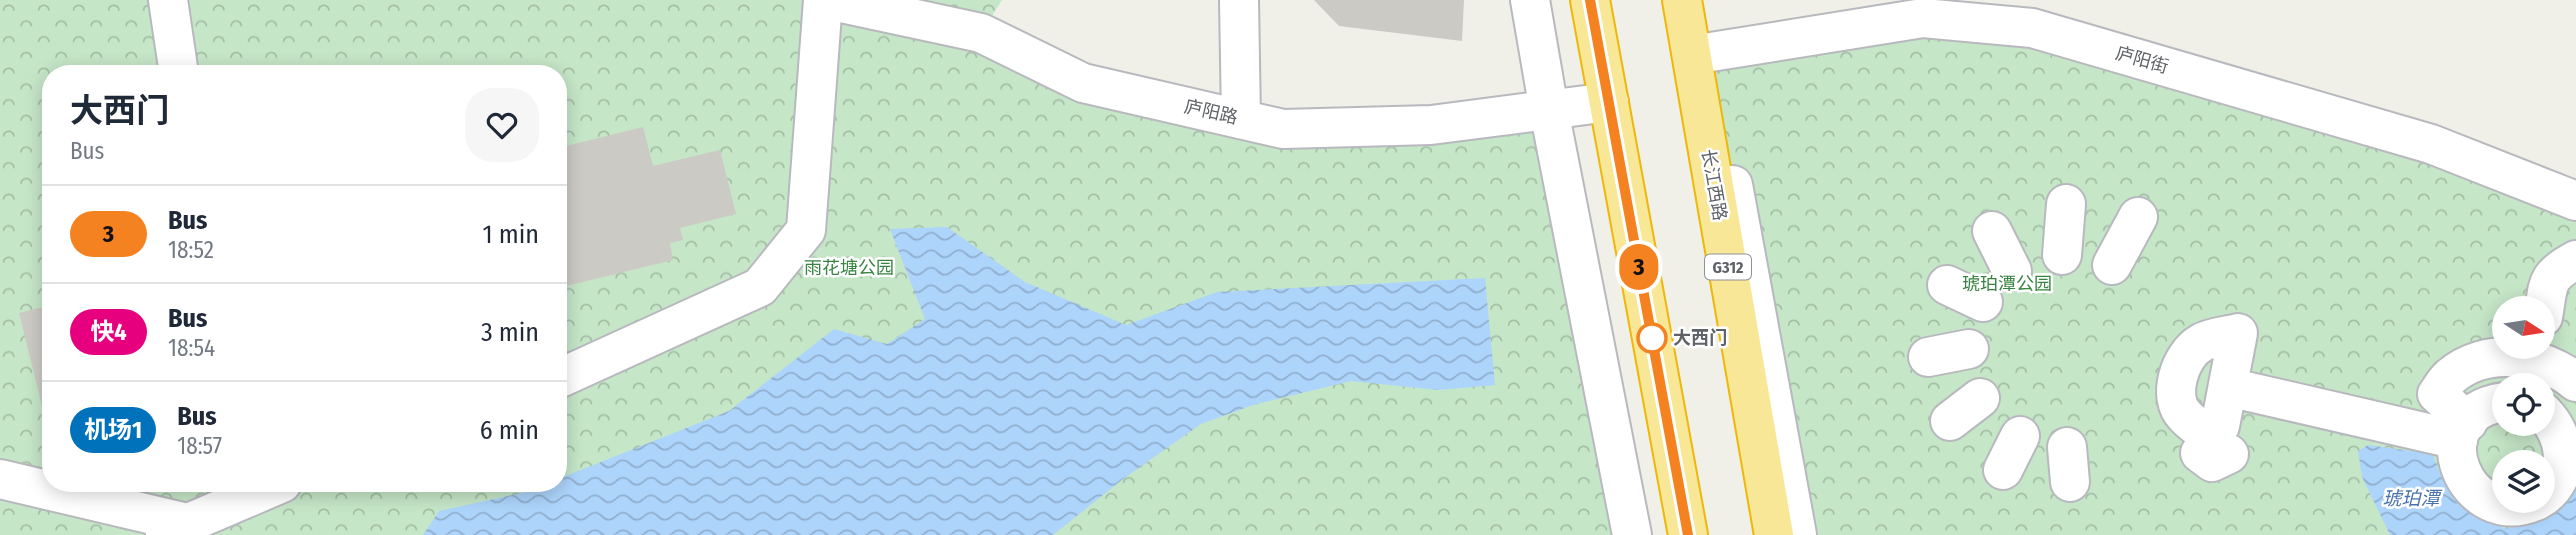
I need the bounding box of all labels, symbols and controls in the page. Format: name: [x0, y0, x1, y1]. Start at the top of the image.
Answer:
street label: 庐阳街: [2113, 42, 2171, 78]
button: heart: [465, 88, 539, 162]
text: 大西门: [70, 91, 169, 131]
street label: 庐阳路: [1182, 95, 1240, 129]
text: Bus: [70, 137, 104, 165]
street label: 长江西路: [1697, 148, 1731, 222]
text: Bus: [168, 205, 207, 236]
text: 1 min: [483, 219, 539, 250]
text: 3: [103, 220, 114, 248]
text: 18:52: [168, 236, 214, 264]
line badge: 3: [1616, 244, 1662, 290]
text: 3: [1633, 253, 1645, 281]
road number: G312: [1705, 255, 1751, 280]
park label: 雨花塘公园: [804, 257, 894, 279]
park label: 琥珀潭公园: [1962, 273, 2052, 295]
north arrow: [2492, 296, 2555, 359]
map controls: [2492, 296, 2555, 513]
text: Bus: [168, 303, 207, 334]
text: 3 min: [481, 317, 539, 348]
text: 快4: [90, 318, 127, 346]
marker: 大西门: [1637, 323, 1667, 353]
place label: 大西门: [1673, 327, 1727, 349]
text: 18:54: [168, 334, 215, 362]
button: locate: [2492, 373, 2555, 436]
text: Bus: [177, 401, 217, 432]
text: 6 min: [480, 415, 539, 446]
text: 机场1: [84, 416, 142, 444]
text: 18:57: [177, 432, 222, 460]
button: layers: [2492, 450, 2555, 513]
water label: 琥珀潭: [2382, 487, 2442, 510]

